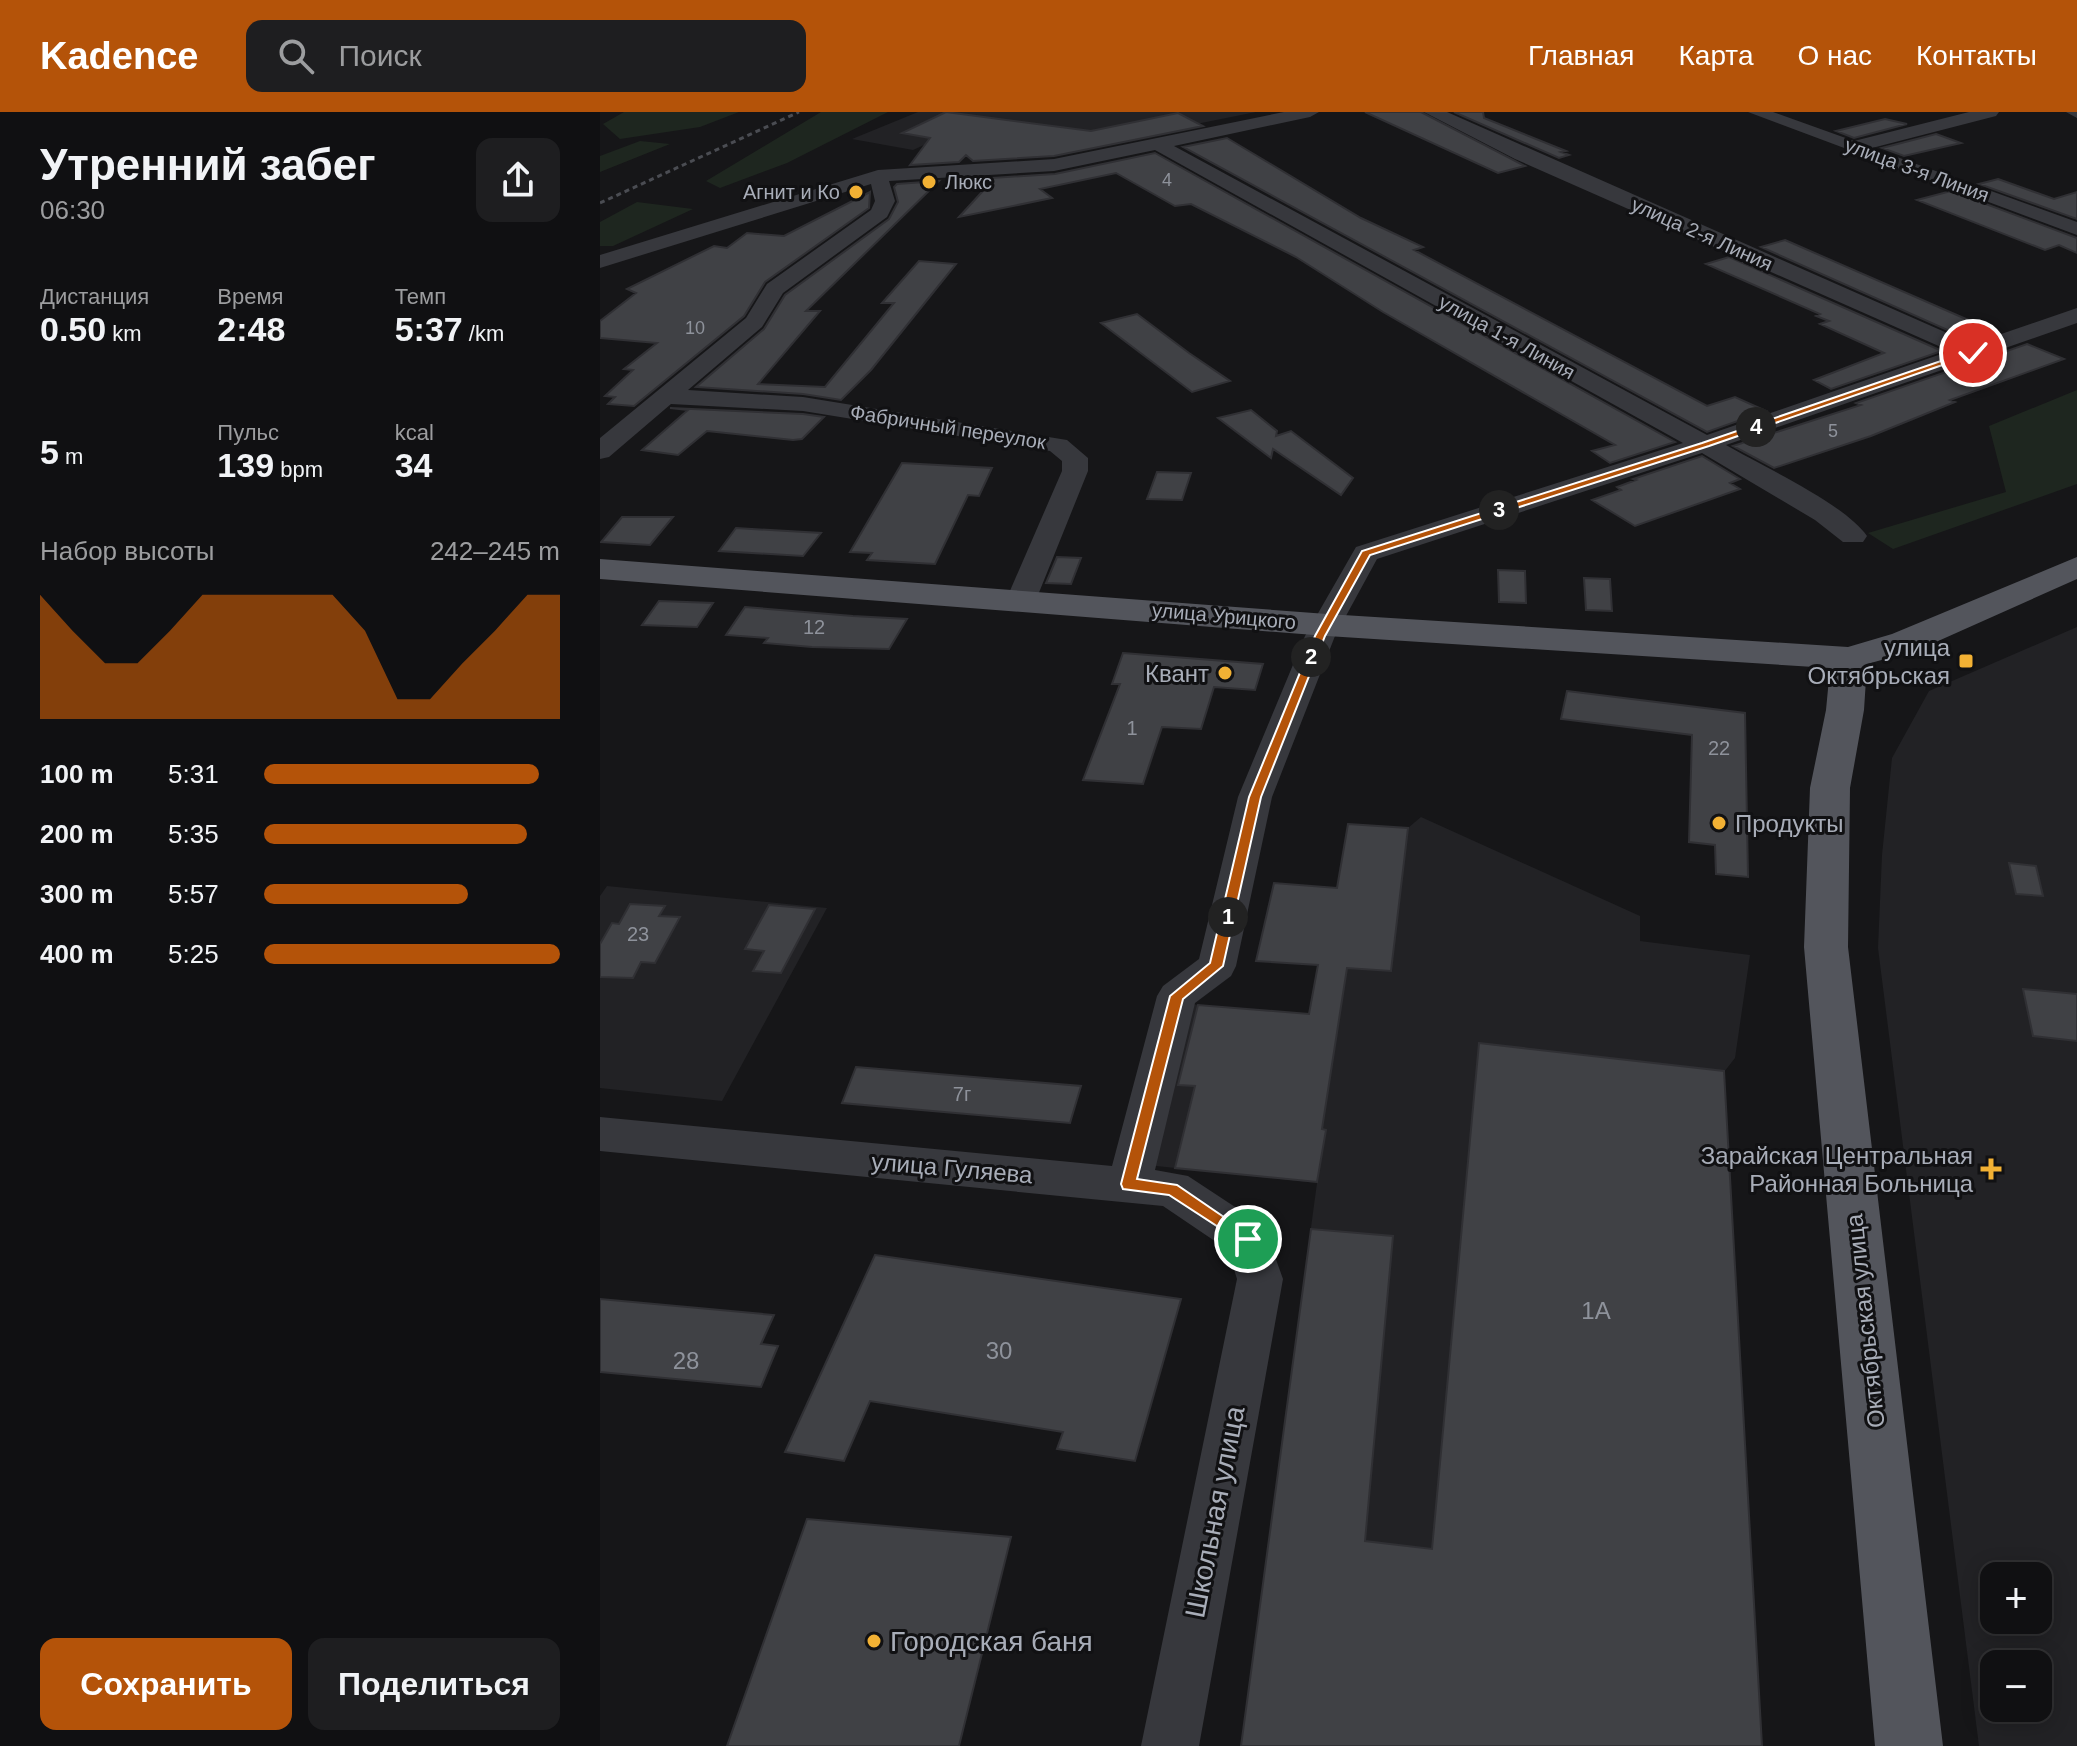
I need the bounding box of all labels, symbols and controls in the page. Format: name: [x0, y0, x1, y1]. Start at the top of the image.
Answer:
search box: [246, 20, 806, 92]
icon: search: [274, 34, 318, 78]
text: Kadence: [40, 35, 198, 77]
text: Поиск: [338, 39, 422, 72]
text: Главная: [1528, 40, 1635, 71]
text: Карта: [1679, 40, 1753, 71]
text: О нас: [1797, 40, 1872, 71]
text: Контакты: [1916, 40, 2037, 71]
street label: улица 3-я Линия: [1842, 134, 1992, 206]
button: share: [476, 138, 560, 222]
text: Утренний забег: [40, 140, 375, 189]
house number: 4: [1162, 170, 1172, 190]
place label: Люкс: [945, 171, 992, 193]
marker: Люкс: [920, 173, 938, 191]
place label: Агнит и Ко: [743, 181, 840, 203]
marker: Агнит и Ко: [847, 183, 865, 201]
street label: улица 2-я Линия: [1628, 193, 1776, 275]
text: 06:30: [40, 195, 105, 225]
text: Дистанция: [40, 284, 149, 309]
text: Время: [217, 284, 284, 309]
text: Темп: [395, 284, 446, 309]
street label: улица 1-я Линия: [1435, 291, 1579, 383]
text: 0.50: [40, 310, 106, 348]
text: 2:48: [217, 310, 285, 348]
text: 5:37: [395, 310, 463, 348]
house number: 10: [685, 318, 705, 338]
pin: [1939, 319, 2007, 387]
text: km: [106, 321, 142, 346]
text: /km: [463, 321, 504, 346]
icon: check: [1951, 331, 1995, 375]
street label: Фабричный переулок: [849, 401, 1048, 453]
pin: 4: [1736, 407, 1776, 447]
text: 4: [1750, 414, 1762, 439]
text: Пульс: [217, 420, 279, 445]
text: kcal: [395, 420, 434, 445]
house number: 5: [1828, 421, 1838, 441]
text: 5: [40, 433, 59, 471]
text: m: [59, 444, 83, 469]
text: 139: [217, 446, 274, 484]
text: 34: [395, 446, 432, 484]
text: bpm: [274, 457, 323, 482]
pin: 3: [1479, 490, 1519, 530]
text: 3: [1493, 497, 1505, 522]
text: Набор высоты: [40, 536, 215, 566]
text: 242–245 m: [430, 536, 560, 566]
street label: улица Урицкого: [1151, 599, 1297, 633]
house number: 12: [803, 616, 825, 638]
place label: улица Октябрьская: [1808, 634, 1951, 689]
pin: 2: [1291, 637, 1331, 677]
text: 2: [1305, 644, 1317, 669]
marker: улица Октябрьская: [1957, 652, 1975, 670]
place label: Квант: [1145, 660, 1209, 687]
marker: Квант: [1216, 664, 1234, 682]
house number: 1: [1126, 717, 1138, 739]
house number: 22: [1708, 737, 1730, 759]
text: 100 m: [40, 759, 114, 789]
text: 5:31: [168, 759, 219, 789]
place label: Продукты: [1735, 810, 1843, 837]
marker: Продукты: [1710, 814, 1728, 832]
text: 200 m: [40, 819, 114, 849]
text: 5:35: [168, 819, 219, 849]
text: 300 m: [40, 879, 114, 909]
text: 5:57: [168, 879, 219, 909]
pin: 1: [1208, 897, 1248, 937]
text: 1: [1222, 904, 1234, 929]
house number: 23: [627, 923, 649, 945]
text: 400 m: [40, 939, 114, 969]
text: 5:25: [168, 939, 219, 969]
house number: 7г: [953, 1083, 971, 1105]
place label: Зарайская Центральная Районная Больница: [1701, 1142, 1974, 1197]
street label: улица Гуляева: [870, 1148, 1034, 1189]
marker: Зарайская Центральная Районная Больница: [1980, 1158, 2002, 1180]
pin: [1214, 1205, 1282, 1273]
street label: Октябрьская улица: [1840, 1212, 1890, 1429]
icon: arrive: [1226, 1217, 1270, 1261]
house number: 1А: [1581, 1297, 1611, 1324]
house number: 30: [986, 1337, 1012, 1364]
house number: 28: [673, 1347, 699, 1374]
street label: Школьная улица: [1179, 1403, 1251, 1621]
map controls: [1980, 1562, 2052, 1722]
button: +: [1980, 1562, 2052, 1634]
place label: Городская баня: [890, 1626, 1093, 1657]
marker: Городская баня: [865, 1632, 883, 1650]
button: Сохранить: [40, 1638, 292, 1730]
button: Поделиться: [308, 1638, 560, 1730]
button: −: [1980, 1650, 2052, 1722]

